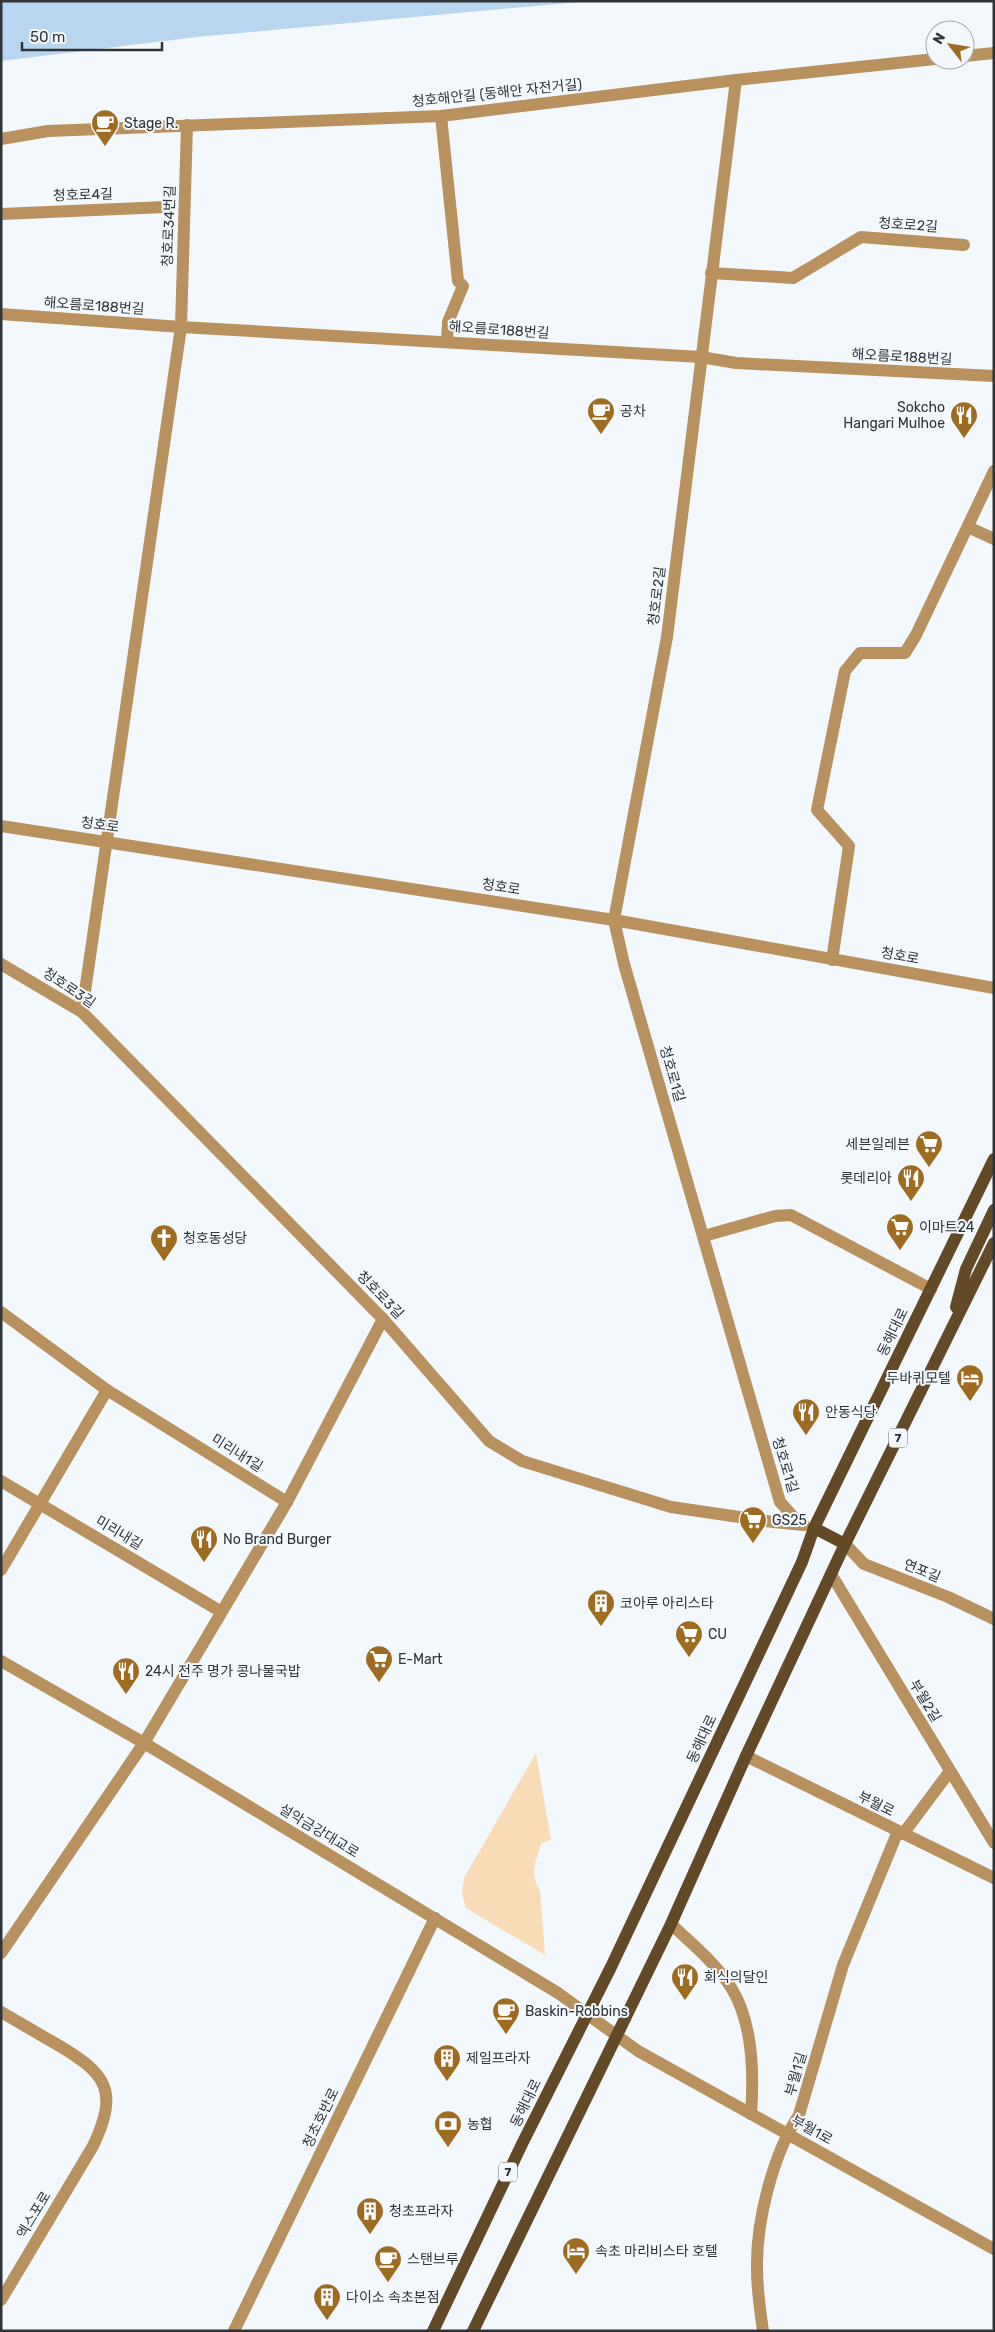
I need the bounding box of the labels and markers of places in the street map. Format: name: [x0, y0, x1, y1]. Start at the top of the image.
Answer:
cafe icon: Stage R.: [90, 108, 120, 147]
place label: Stage R.: [124, 115, 178, 132]
cafe icon: 공차: [586, 396, 616, 435]
place label: Sokcho Hangari Mulhoe: [843, 399, 945, 432]
restaurant icon: Sokcho Hangari Mulhoe: [949, 400, 979, 439]
place label: 공차: [620, 403, 646, 420]
supermarket icon: 세븐일레븐: [914, 1129, 944, 1168]
place label: 세븐일레븐: [846, 1136, 910, 1153]
restaurant icon: 롯데리아: [896, 1163, 926, 1202]
place label: 롯데리아: [840, 1170, 892, 1187]
supermarket icon: 이마트24: [885, 1212, 915, 1251]
place label: 이마트24: [919, 1219, 975, 1236]
church icon: 청호동성당: [149, 1223, 179, 1262]
place label: 청호동성당: [183, 1230, 248, 1247]
hotel icon: 두바퀴모텔: [955, 1363, 985, 1402]
place label: 두바퀴모텔: [887, 1370, 951, 1387]
restaurant icon: 안동식당: [791, 1397, 821, 1436]
place label: 안동식당: [825, 1404, 877, 1421]
supermarket icon: GS25: [738, 1505, 768, 1544]
place label: GS25: [772, 1512, 807, 1529]
restaurant icon: No Brand Burger: [189, 1524, 219, 1563]
place label: No Brand Burger: [223, 1531, 332, 1548]
building icon: 코아루 아리스타: [586, 1588, 616, 1627]
place label: 코아루 아리스타: [620, 1595, 714, 1612]
supermarket icon: CU: [674, 1619, 704, 1658]
place label: CU: [708, 1626, 727, 1643]
supermarket icon: E-Mart: [364, 1644, 394, 1683]
place label: E-Mart: [398, 1651, 443, 1668]
restaurant icon: 24시 전주 명가 콩나물국밥: [111, 1656, 141, 1695]
place label: 24시 전주 명가 콩나물국밥: [145, 1663, 301, 1680]
restaurant icon: 회식의달인: [670, 1962, 700, 2001]
place label: 회식의달인: [704, 1969, 768, 1986]
cafe icon: Baskin-Robbins: [491, 1996, 521, 2035]
place label: Baskin-Robbins: [525, 2003, 628, 2020]
building icon: 제일프라자: [432, 2043, 462, 2082]
place label: 제일프라자: [466, 2050, 531, 2067]
bank icon: 농협: [433, 2109, 463, 2148]
place label: 농협: [467, 2116, 493, 2133]
building icon: 청초프라자: [355, 2196, 385, 2235]
place label: 청초프라자: [389, 2203, 454, 2220]
hotel icon: 속초 마리비스타 호텔: [561, 2236, 591, 2275]
place label: 속초 마리비스타 호텔: [595, 2243, 718, 2260]
cafe icon: 스탠브루: [373, 2244, 403, 2283]
place label: 스탠브루: [407, 2251, 459, 2268]
building icon: 다이소 속초본점: [312, 2282, 342, 2321]
place label: 다이소 속초본점: [346, 2289, 440, 2306]

